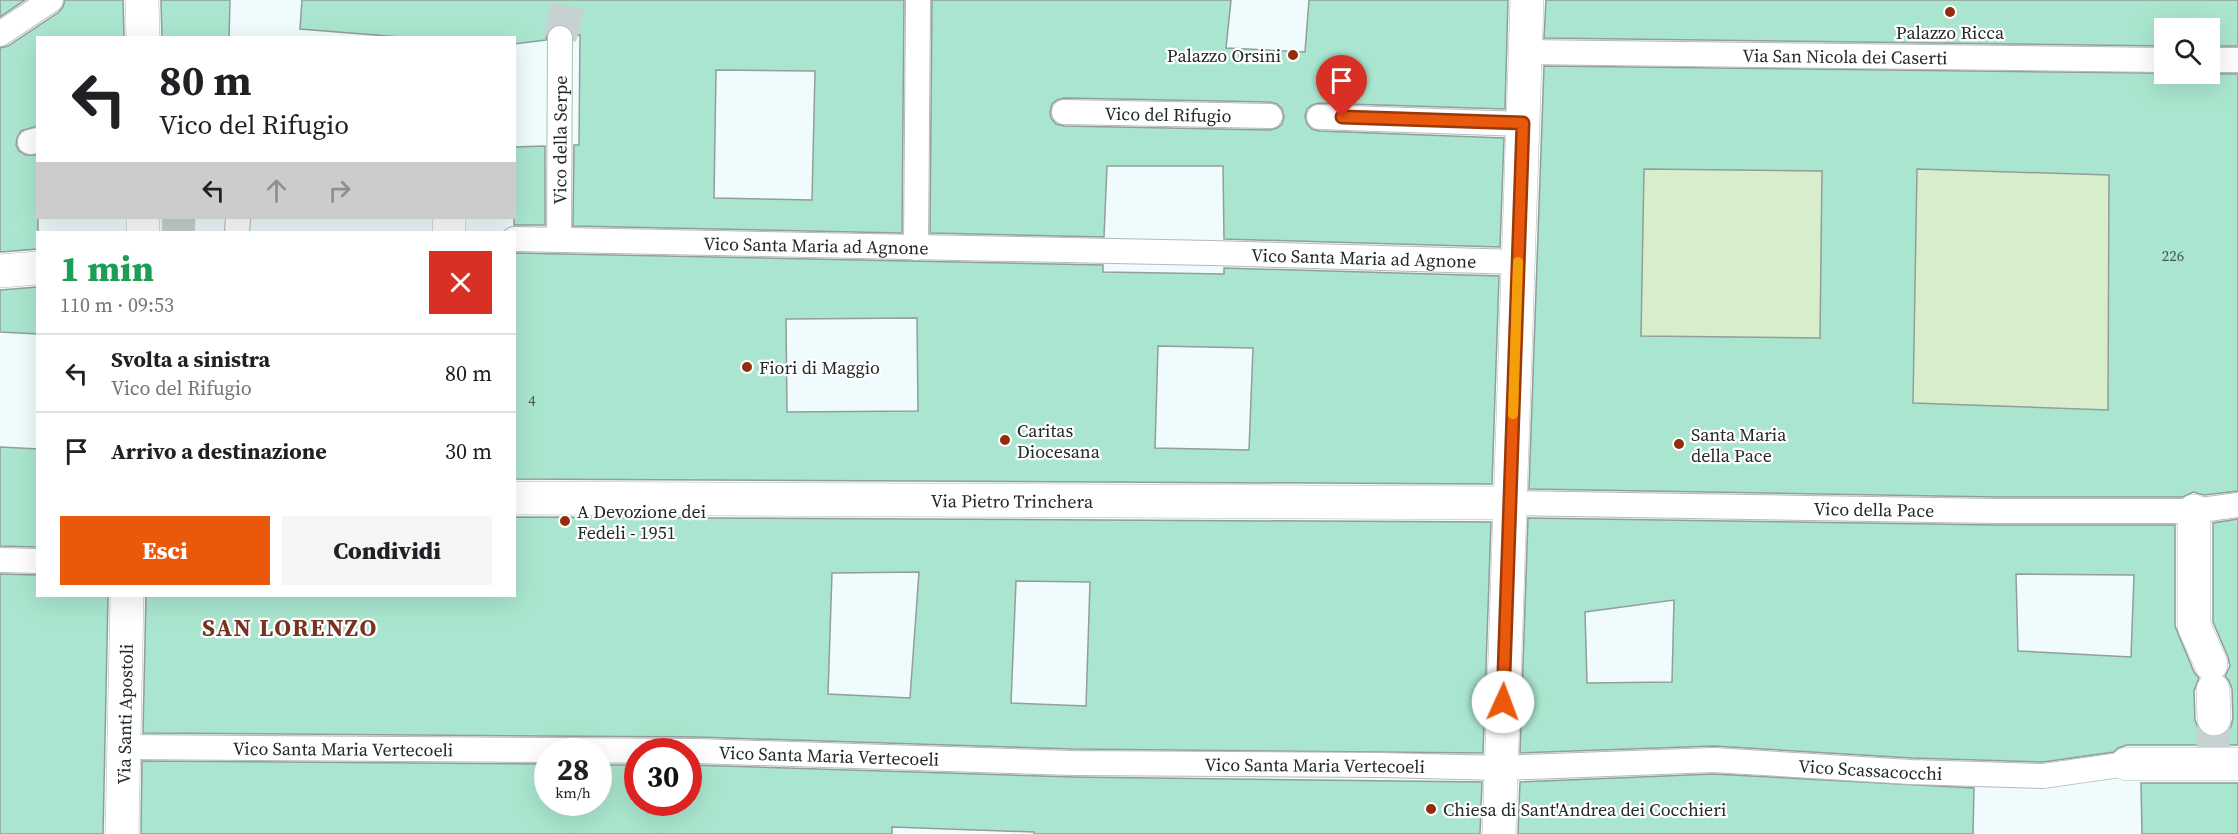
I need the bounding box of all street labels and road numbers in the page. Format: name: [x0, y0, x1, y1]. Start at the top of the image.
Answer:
street label: Via San Nicola dei Caserti: [1742, 42, 1948, 70]
street label: Vico della Serpe: [547, 76, 572, 204]
street label: Vico del Rifugio: [1104, 100, 1232, 128]
street label: Vico Santa Maria ad Agnone: [703, 230, 929, 260]
street label: Vico Santa Maria ad Agnone: [1251, 242, 1477, 273]
street label: Via Pietro Trinchera: [931, 488, 1094, 513]
street label: Vico della Pace: [1813, 495, 1935, 522]
street label: Via Santi Apostoli: [111, 643, 138, 785]
street label: Vico Santa Maria Vertecoeli: [233, 735, 453, 762]
street label: Vico Santa Maria Vertecoeli: [718, 739, 940, 771]
street label: Vico Santa Maria Vertecoeli: [1204, 751, 1425, 779]
street label: Vico Scassacocchi: [1798, 753, 1943, 785]

